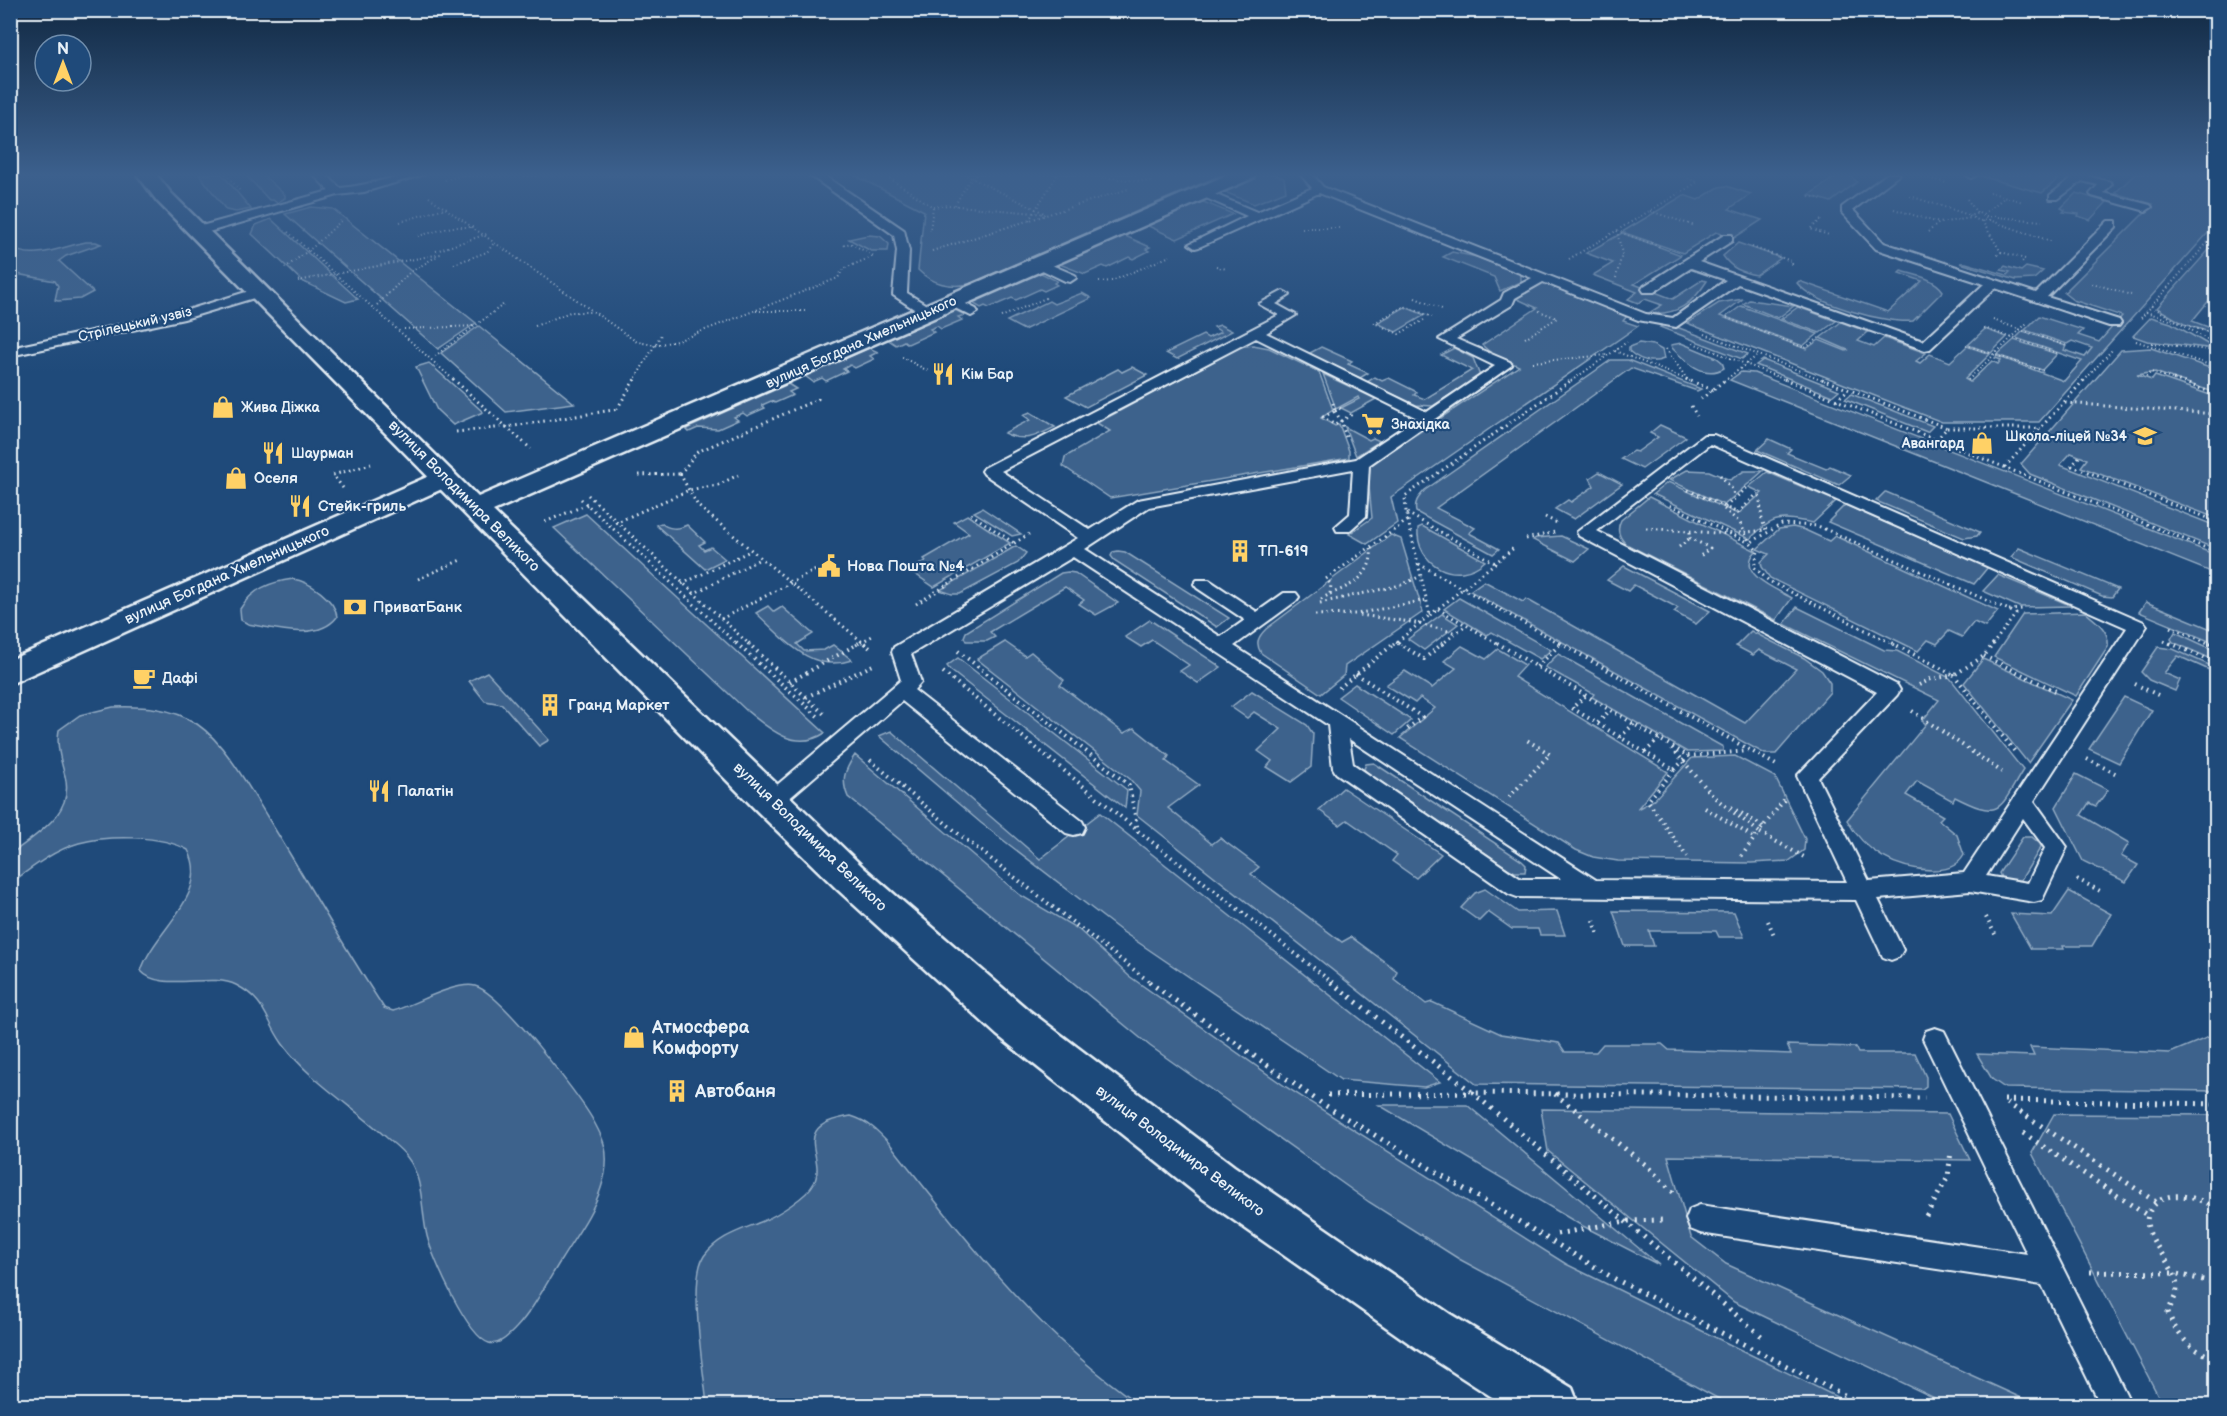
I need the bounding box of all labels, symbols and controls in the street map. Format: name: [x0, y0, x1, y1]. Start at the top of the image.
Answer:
north arrow: [33, 33, 93, 93]
text: N: [57, 40, 69, 59]
street label: вулиця Богдана Хмельницького: [763, 292, 959, 392]
street label: Стрілецький узвіз: [77, 303, 194, 345]
restaurant icon: Кім Бар: [930, 361, 956, 387]
place label: Кім Бар: [961, 366, 1014, 383]
shop icon: Жива Діжка: [210, 394, 236, 420]
place label: Жива Діжка: [241, 399, 320, 416]
supermarket icon: Знахідка: [1360, 411, 1386, 437]
street label: вулиця Володимира Великого: [384, 416, 544, 576]
place label: Знахідка: [1391, 416, 1450, 433]
school or university icon: Школа-ліцей №34: [2132, 423, 2158, 449]
place label: Школа-ліцей №34: [2005, 428, 2128, 445]
shop icon: Авангард: [1969, 430, 1995, 456]
place label: Авангард: [1901, 435, 1965, 452]
restaurant icon: Шаурман: [260, 440, 286, 466]
place label: Шаурман: [291, 445, 353, 462]
shop icon: Оселя: [223, 465, 249, 491]
place label: Оселя: [254, 469, 298, 488]
restaurant icon: Стейк-гриль: [287, 493, 313, 519]
place label: Стейк-гриль: [318, 497, 406, 516]
street label: вулиця Богдана Хмельницького: [122, 521, 332, 629]
building icon: ТП-619: [1227, 538, 1253, 564]
place label: ТП-619: [1258, 542, 1309, 561]
public building icon: Нова Пошта №4: [816, 553, 842, 579]
place label: Нова Пошта №4: [847, 557, 964, 576]
bank icon: ПриватБанк: [342, 594, 368, 620]
place label: ПриватБанк: [373, 598, 463, 617]
cafe icon: Дафі: [131, 665, 157, 691]
place label: Дафі: [162, 669, 198, 688]
building icon: Гранд Маркет: [537, 692, 563, 718]
place label: Гранд Маркет: [568, 696, 670, 715]
street label: вулиця Володимира Великого: [729, 758, 891, 916]
restaurant icon: Палатін: [366, 778, 392, 804]
place label: Палатін: [397, 782, 454, 801]
place label: Атмосфера Комфорту: [651, 1017, 750, 1059]
shop icon: Атмосфера Комфорту: [621, 1024, 647, 1050]
building icon: Автобаня: [664, 1078, 690, 1104]
place label: Автобаня: [694, 1081, 776, 1102]
street label: вулиця Володимира Великого: [1092, 1081, 1268, 1221]

